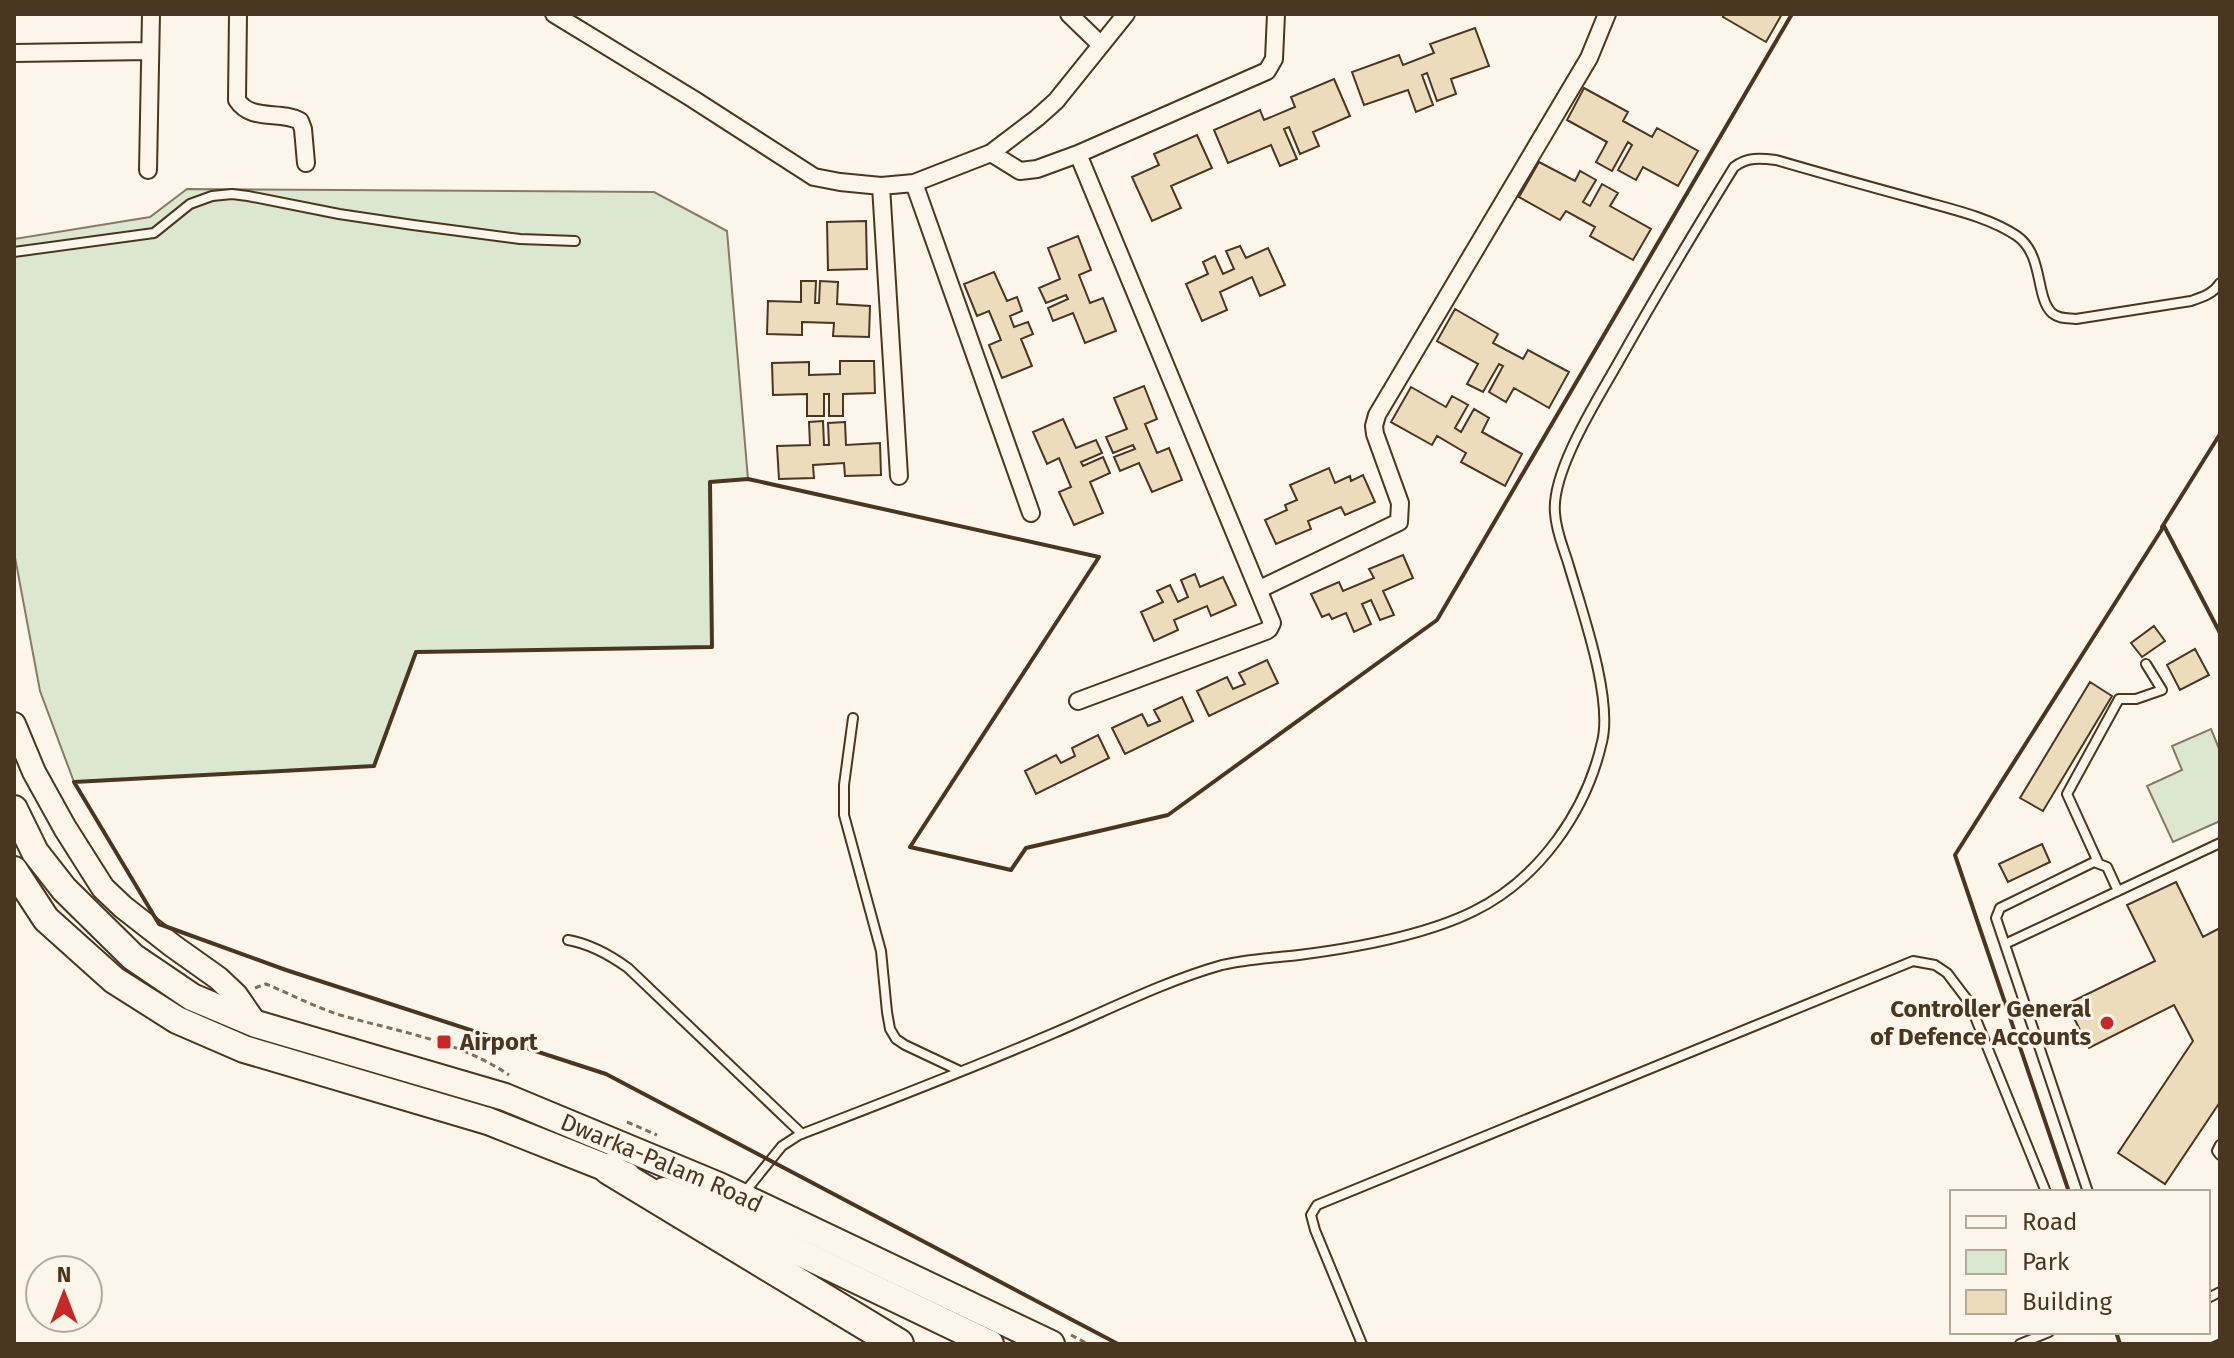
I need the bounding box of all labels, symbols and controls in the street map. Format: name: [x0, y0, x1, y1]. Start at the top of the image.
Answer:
place label: Controller General of Defence Accounts: [1870, 995, 2092, 1051]
marker: Controller General of Defence Accounts: [2098, 1014, 2116, 1032]
place label: Airport: [459, 1028, 539, 1056]
marker: Airport: [435, 1033, 453, 1051]
street label: Dwarka-Palam Road: [556, 1108, 767, 1219]
legend: [1950, 1190, 2210, 1334]
text: Road: [2022, 1208, 2077, 1236]
text: Park: [2022, 1248, 2070, 1276]
north arrow: [24, 1254, 104, 1334]
text: N: [57, 1261, 71, 1288]
text: Building: [2022, 1288, 2112, 1316]

